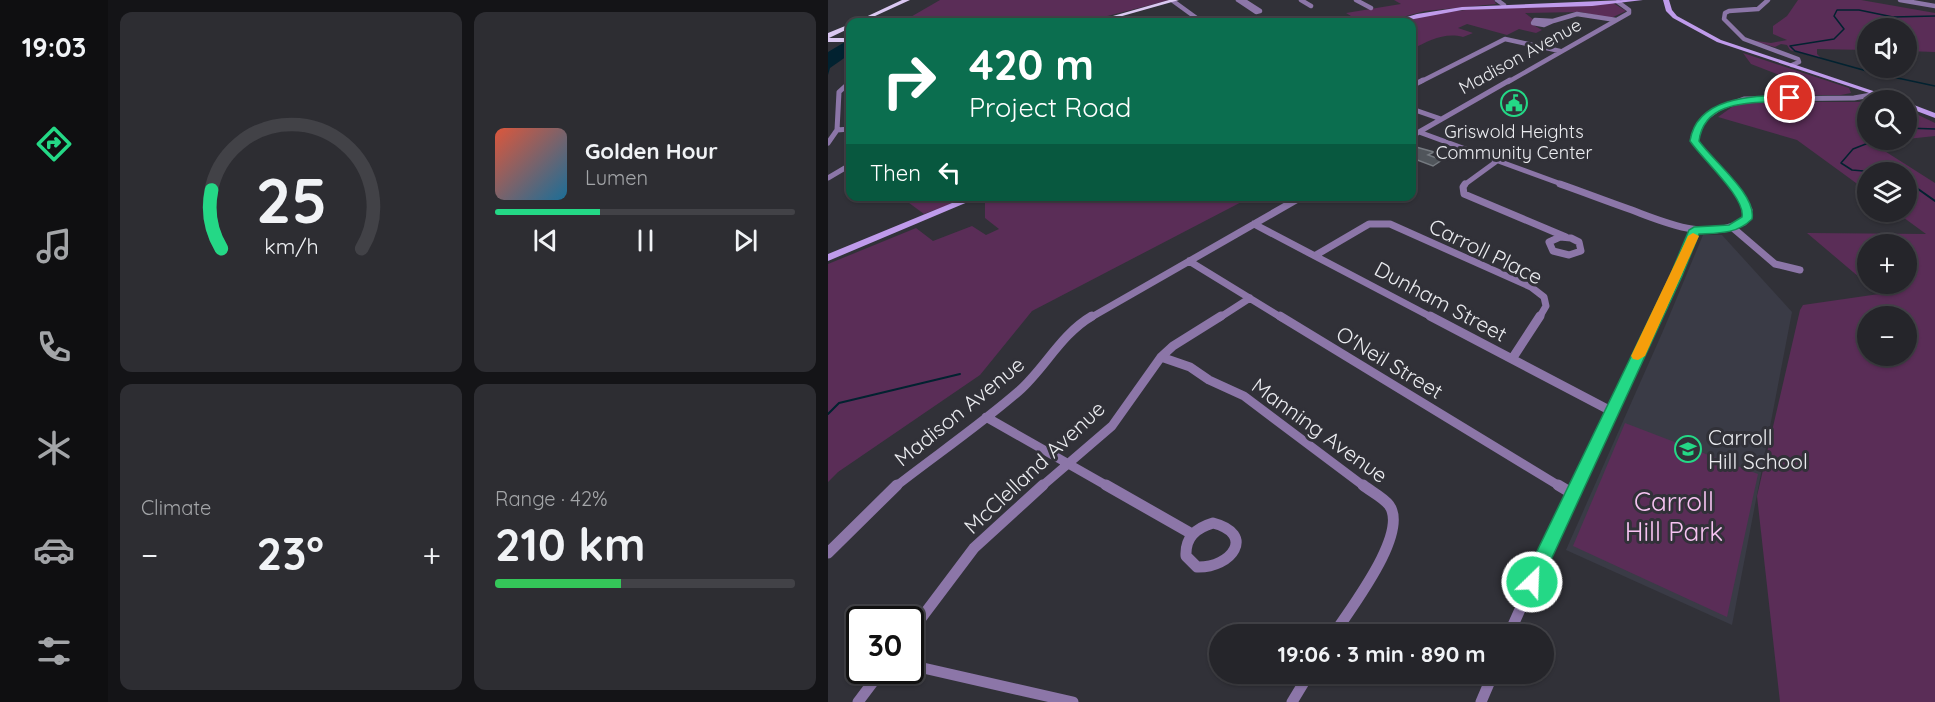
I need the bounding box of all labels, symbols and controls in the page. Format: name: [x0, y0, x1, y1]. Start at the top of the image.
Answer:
street label: Madison Avenue: [1455, 13, 1585, 99]
map controls: [1857, 18, 1917, 366]
button: sound: [1857, 18, 1917, 78]
text: 19:03: [22, 30, 86, 64]
text: 420 m: [969, 38, 1094, 91]
icon: right: [870, 42, 948, 120]
pin: [1764, 72, 1815, 123]
icon: arrive: [1773, 81, 1806, 114]
public building icon: Griswold Heights Community Center: [1499, 88, 1529, 118]
text: Project Road: [969, 90, 1131, 124]
button: search: [1857, 90, 1917, 150]
place label: Griswold Heights Community Center: [1436, 120, 1592, 164]
icon: directions: [33, 123, 75, 165]
text: Golden Hour: [585, 137, 718, 165]
icon: left: [933, 156, 966, 189]
text: Then: [870, 159, 921, 187]
text: 25: [255, 161, 327, 239]
button: layers: [1857, 162, 1917, 222]
text: Lumen: [585, 165, 648, 190]
street label: Carroll Place: [1425, 212, 1547, 290]
icon: previous: [529, 224, 562, 257]
icon: pause: [629, 224, 662, 257]
icon: next: [729, 224, 762, 257]
icon: music: [33, 225, 75, 267]
text: km/h: [264, 234, 318, 260]
button: +: [1857, 234, 1917, 294]
street label: Dunham Street: [1370, 255, 1512, 347]
button: −: [1857, 306, 1917, 366]
street label: O'Neil Street: [1332, 320, 1448, 404]
icon: phone: [33, 326, 75, 368]
street label: Madison Avenue: [889, 351, 1029, 471]
street label: Manning Avenue: [1247, 372, 1393, 488]
street label: McClelland Avenue: [958, 395, 1110, 539]
place label: Carroll Hill School: [1708, 424, 1808, 474]
icon: climate: [33, 427, 75, 469]
school or university icon: Carroll Hill School: [1673, 434, 1703, 464]
park label: Carroll Hill Park: [1625, 485, 1723, 548]
text: Range · 42%: [495, 486, 608, 511]
text: Climate: [141, 495, 211, 520]
text: 210 km: [495, 516, 645, 572]
text: 23°: [257, 525, 324, 581]
icon: car: [33, 529, 75, 571]
text: −: [141, 534, 158, 575]
text: +: [422, 534, 441, 575]
position arrow: [1500, 550, 1564, 614]
speed limit sign: 30: [846, 606, 924, 684]
icon: filters: [33, 630, 75, 672]
text: 19:06 · 3 min · 890 m: [1277, 640, 1486, 668]

